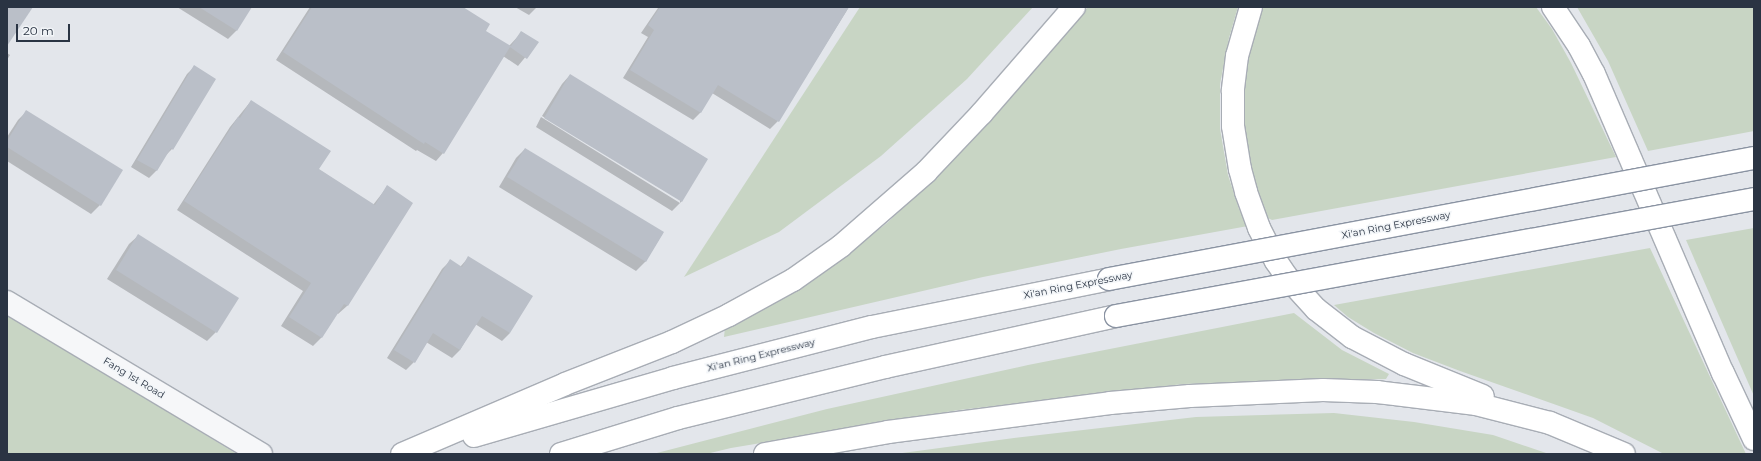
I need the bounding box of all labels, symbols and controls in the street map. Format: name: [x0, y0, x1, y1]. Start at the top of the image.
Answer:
scale bar: [18, 16, 72, 42]
text: 20 m: [23, 23, 54, 38]
street label: Xi'an Ring Expressway: [1341, 209, 1451, 241]
street label: Xi'an Ring Expressway: [1023, 269, 1133, 301]
street label: Xi'an Ring Expressway: [706, 336, 816, 374]
street label: Fang 1st Road: [101, 355, 167, 401]

